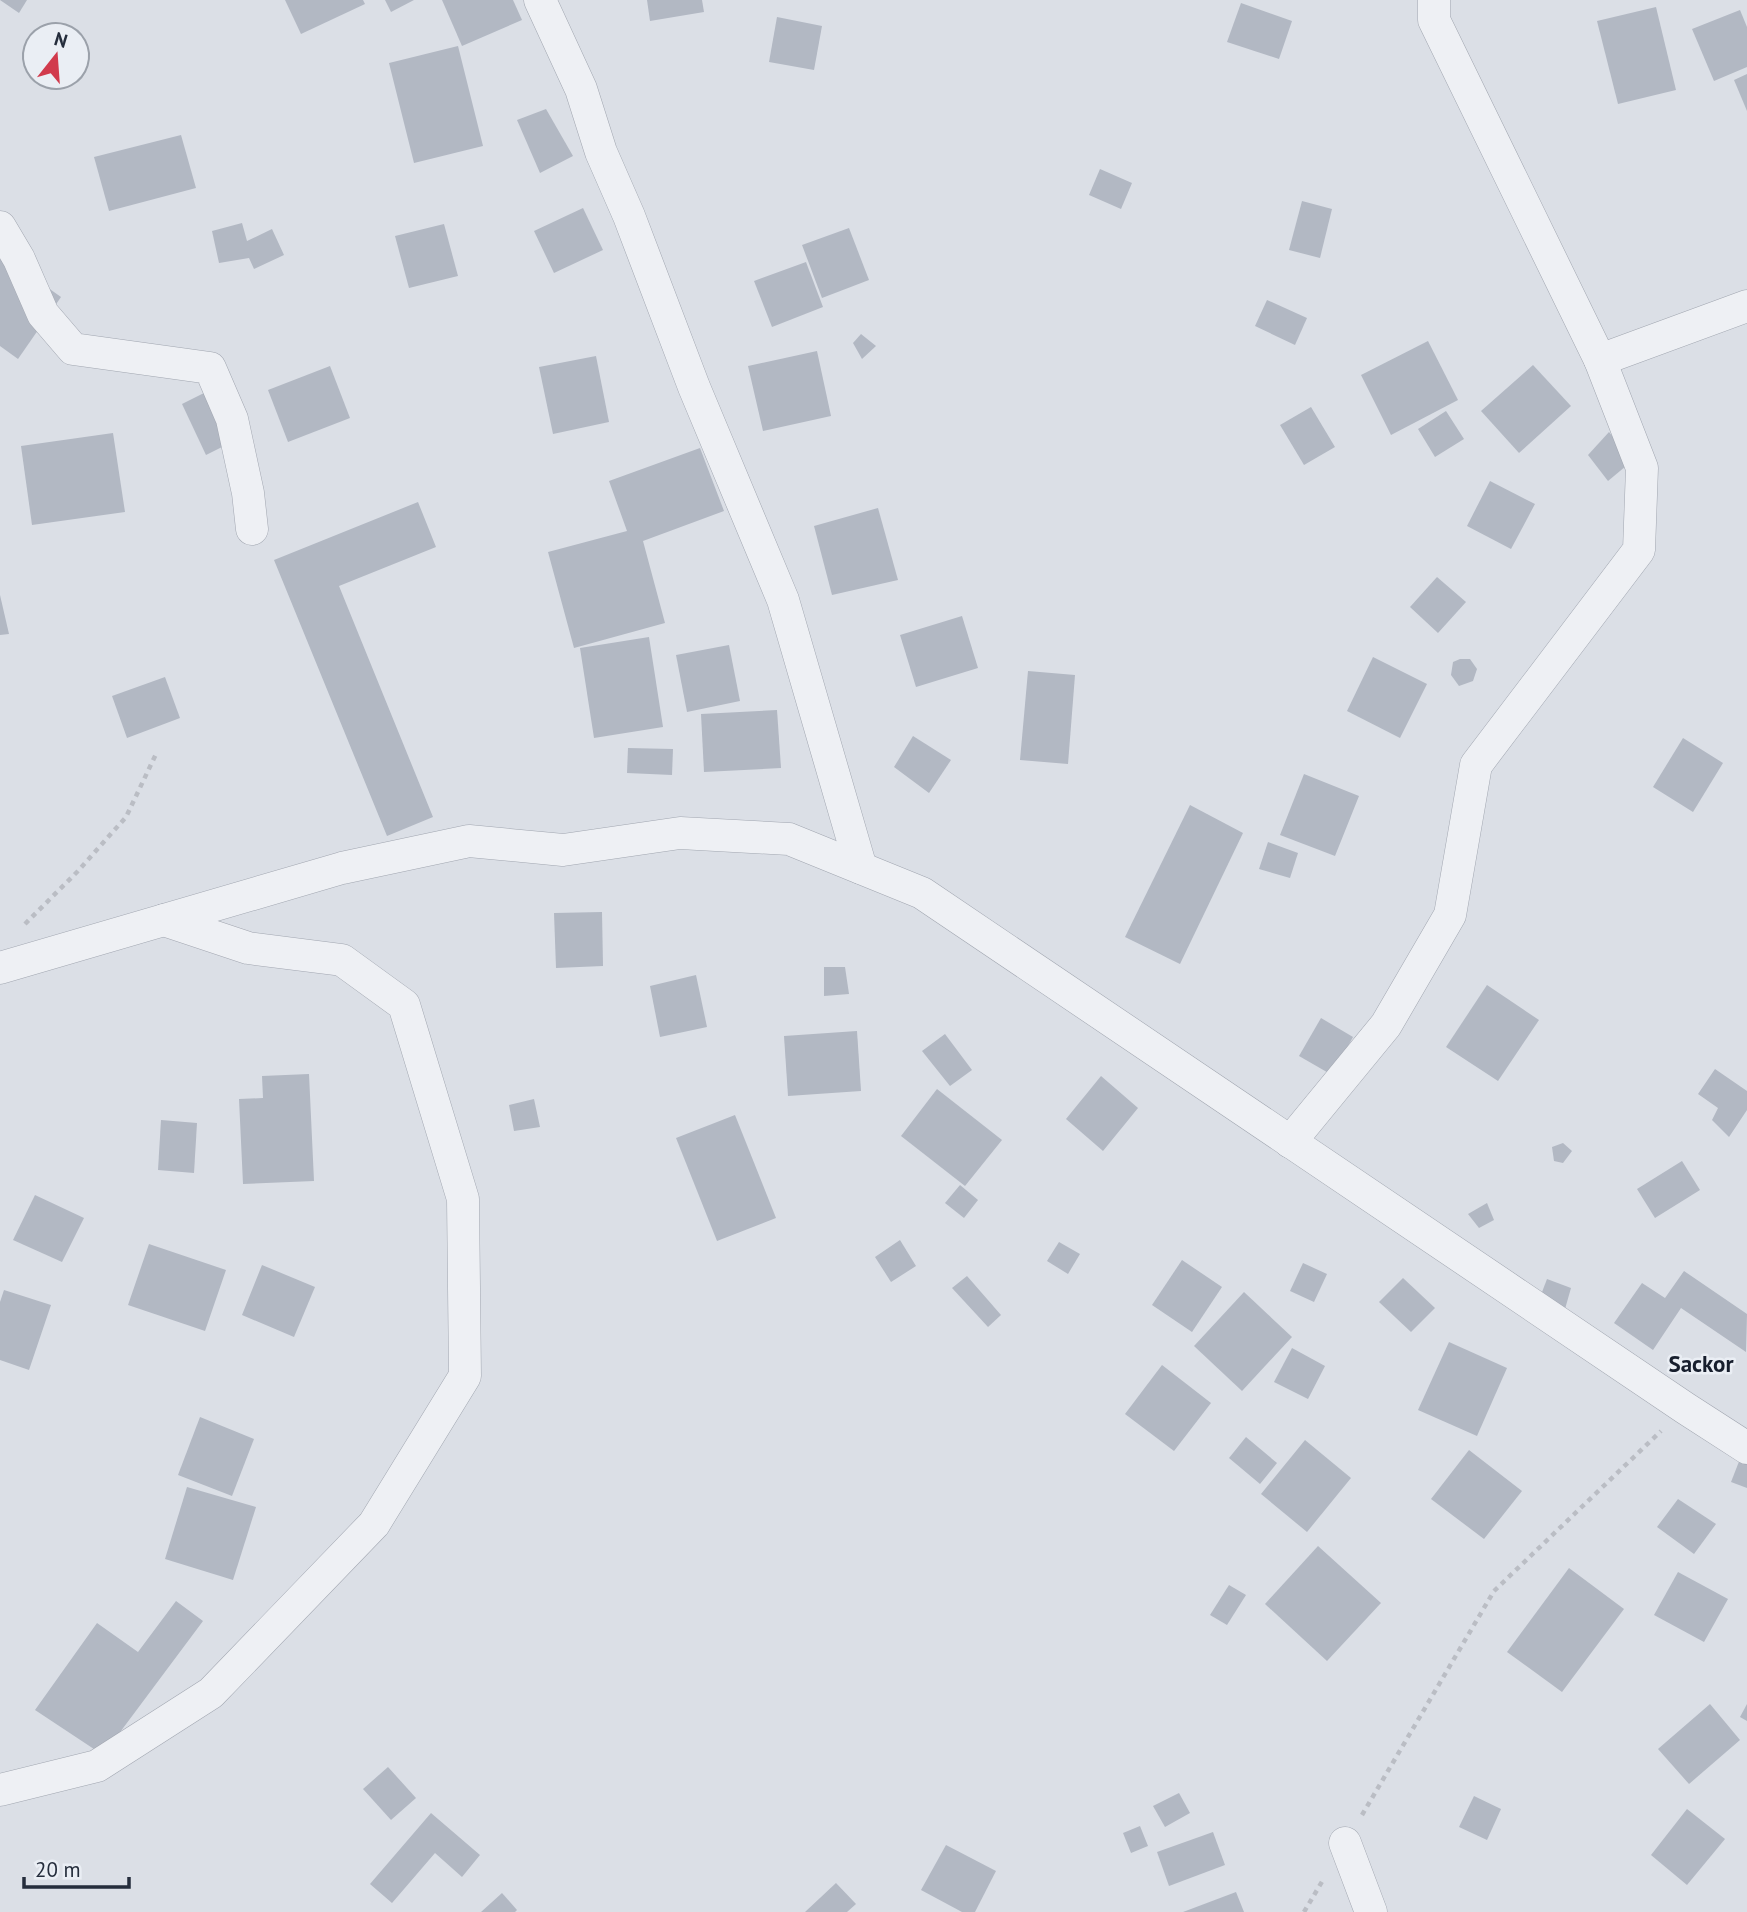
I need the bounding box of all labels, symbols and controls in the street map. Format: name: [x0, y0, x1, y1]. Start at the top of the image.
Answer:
north arrow: [21, 21, 91, 91]
text: N: [51, 26, 70, 53]
district label: Sackor: [1669, 1349, 1734, 1378]
scale bar: [24, 1846, 130, 1890]
text: 20 m: [35, 1856, 81, 1883]

